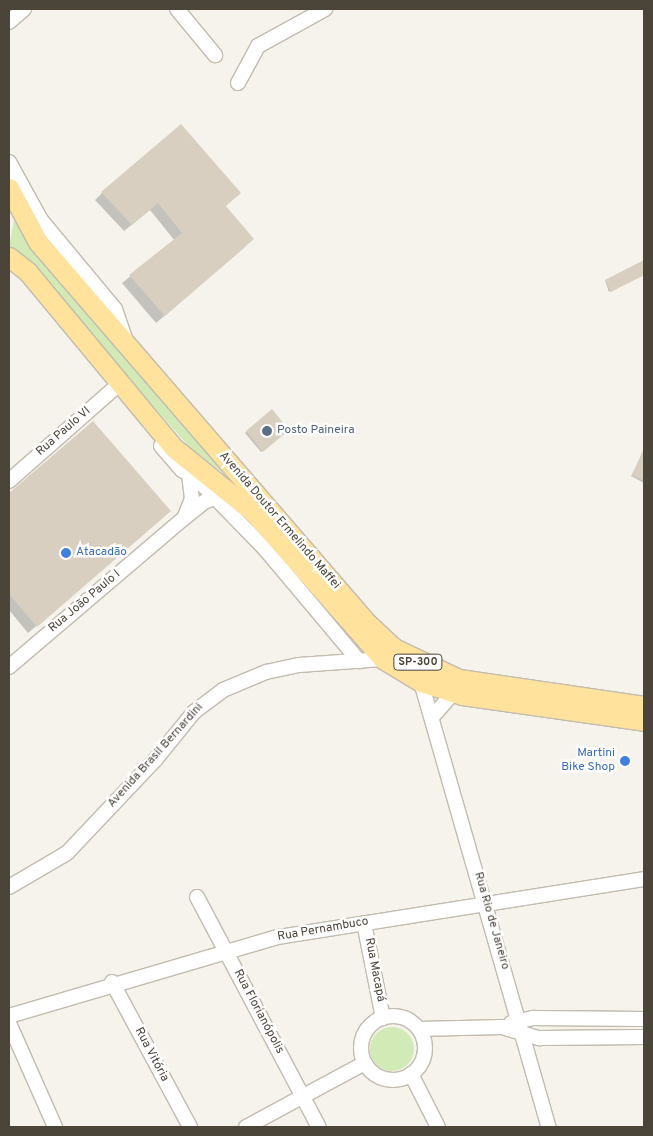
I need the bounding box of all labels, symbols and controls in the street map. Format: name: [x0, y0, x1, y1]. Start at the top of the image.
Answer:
street label: Rua Paulo VI: [34, 404, 94, 460]
place label: Posto Paineira: [277, 424, 354, 438]
marker: Posto Paineira: [261, 425, 273, 437]
street label: Avenida Doutor Ermelindo Maffei: [215, 449, 343, 593]
place label: Atacadão: [76, 546, 127, 560]
marker: Atacadão: [60, 547, 72, 559]
street label: Rua João Paulo I: [46, 568, 124, 636]
road number: SP-300: [393, 654, 443, 670]
street label: Avenida Brasil Bernardini: [105, 701, 207, 811]
place label: Martini Bike Shop: [561, 747, 615, 775]
marker: Martini Bike Shop: [619, 755, 631, 767]
street label: Rua Rio de Janeiro: [470, 871, 512, 971]
street label: Rua Pernambuco: [276, 915, 370, 945]
street label: Rua Macapá: [361, 937, 387, 1003]
street label: Rua Florianópolis: [230, 967, 286, 1057]
street label: Rua Vitória: [131, 1025, 171, 1085]

